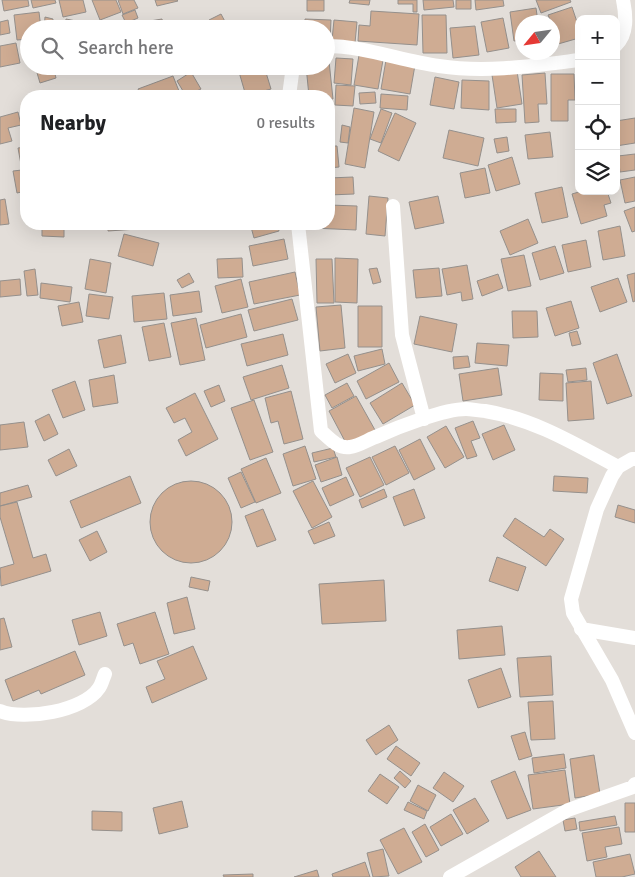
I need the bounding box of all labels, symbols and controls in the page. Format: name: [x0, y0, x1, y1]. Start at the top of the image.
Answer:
north arrow: [515, 15, 560, 60]
map controls: [575, 15, 620, 195]
button: +: [575, 15, 620, 60]
search box: [20, 20, 335, 75]
icon: search: [38, 34, 66, 62]
text: Search here: [78, 36, 174, 60]
button: −: [575, 60, 620, 105]
button: locate: [575, 105, 620, 150]
text: Nearby: [40, 110, 106, 136]
text: 0 results: [256, 113, 315, 133]
button: layers: [575, 150, 620, 195]

